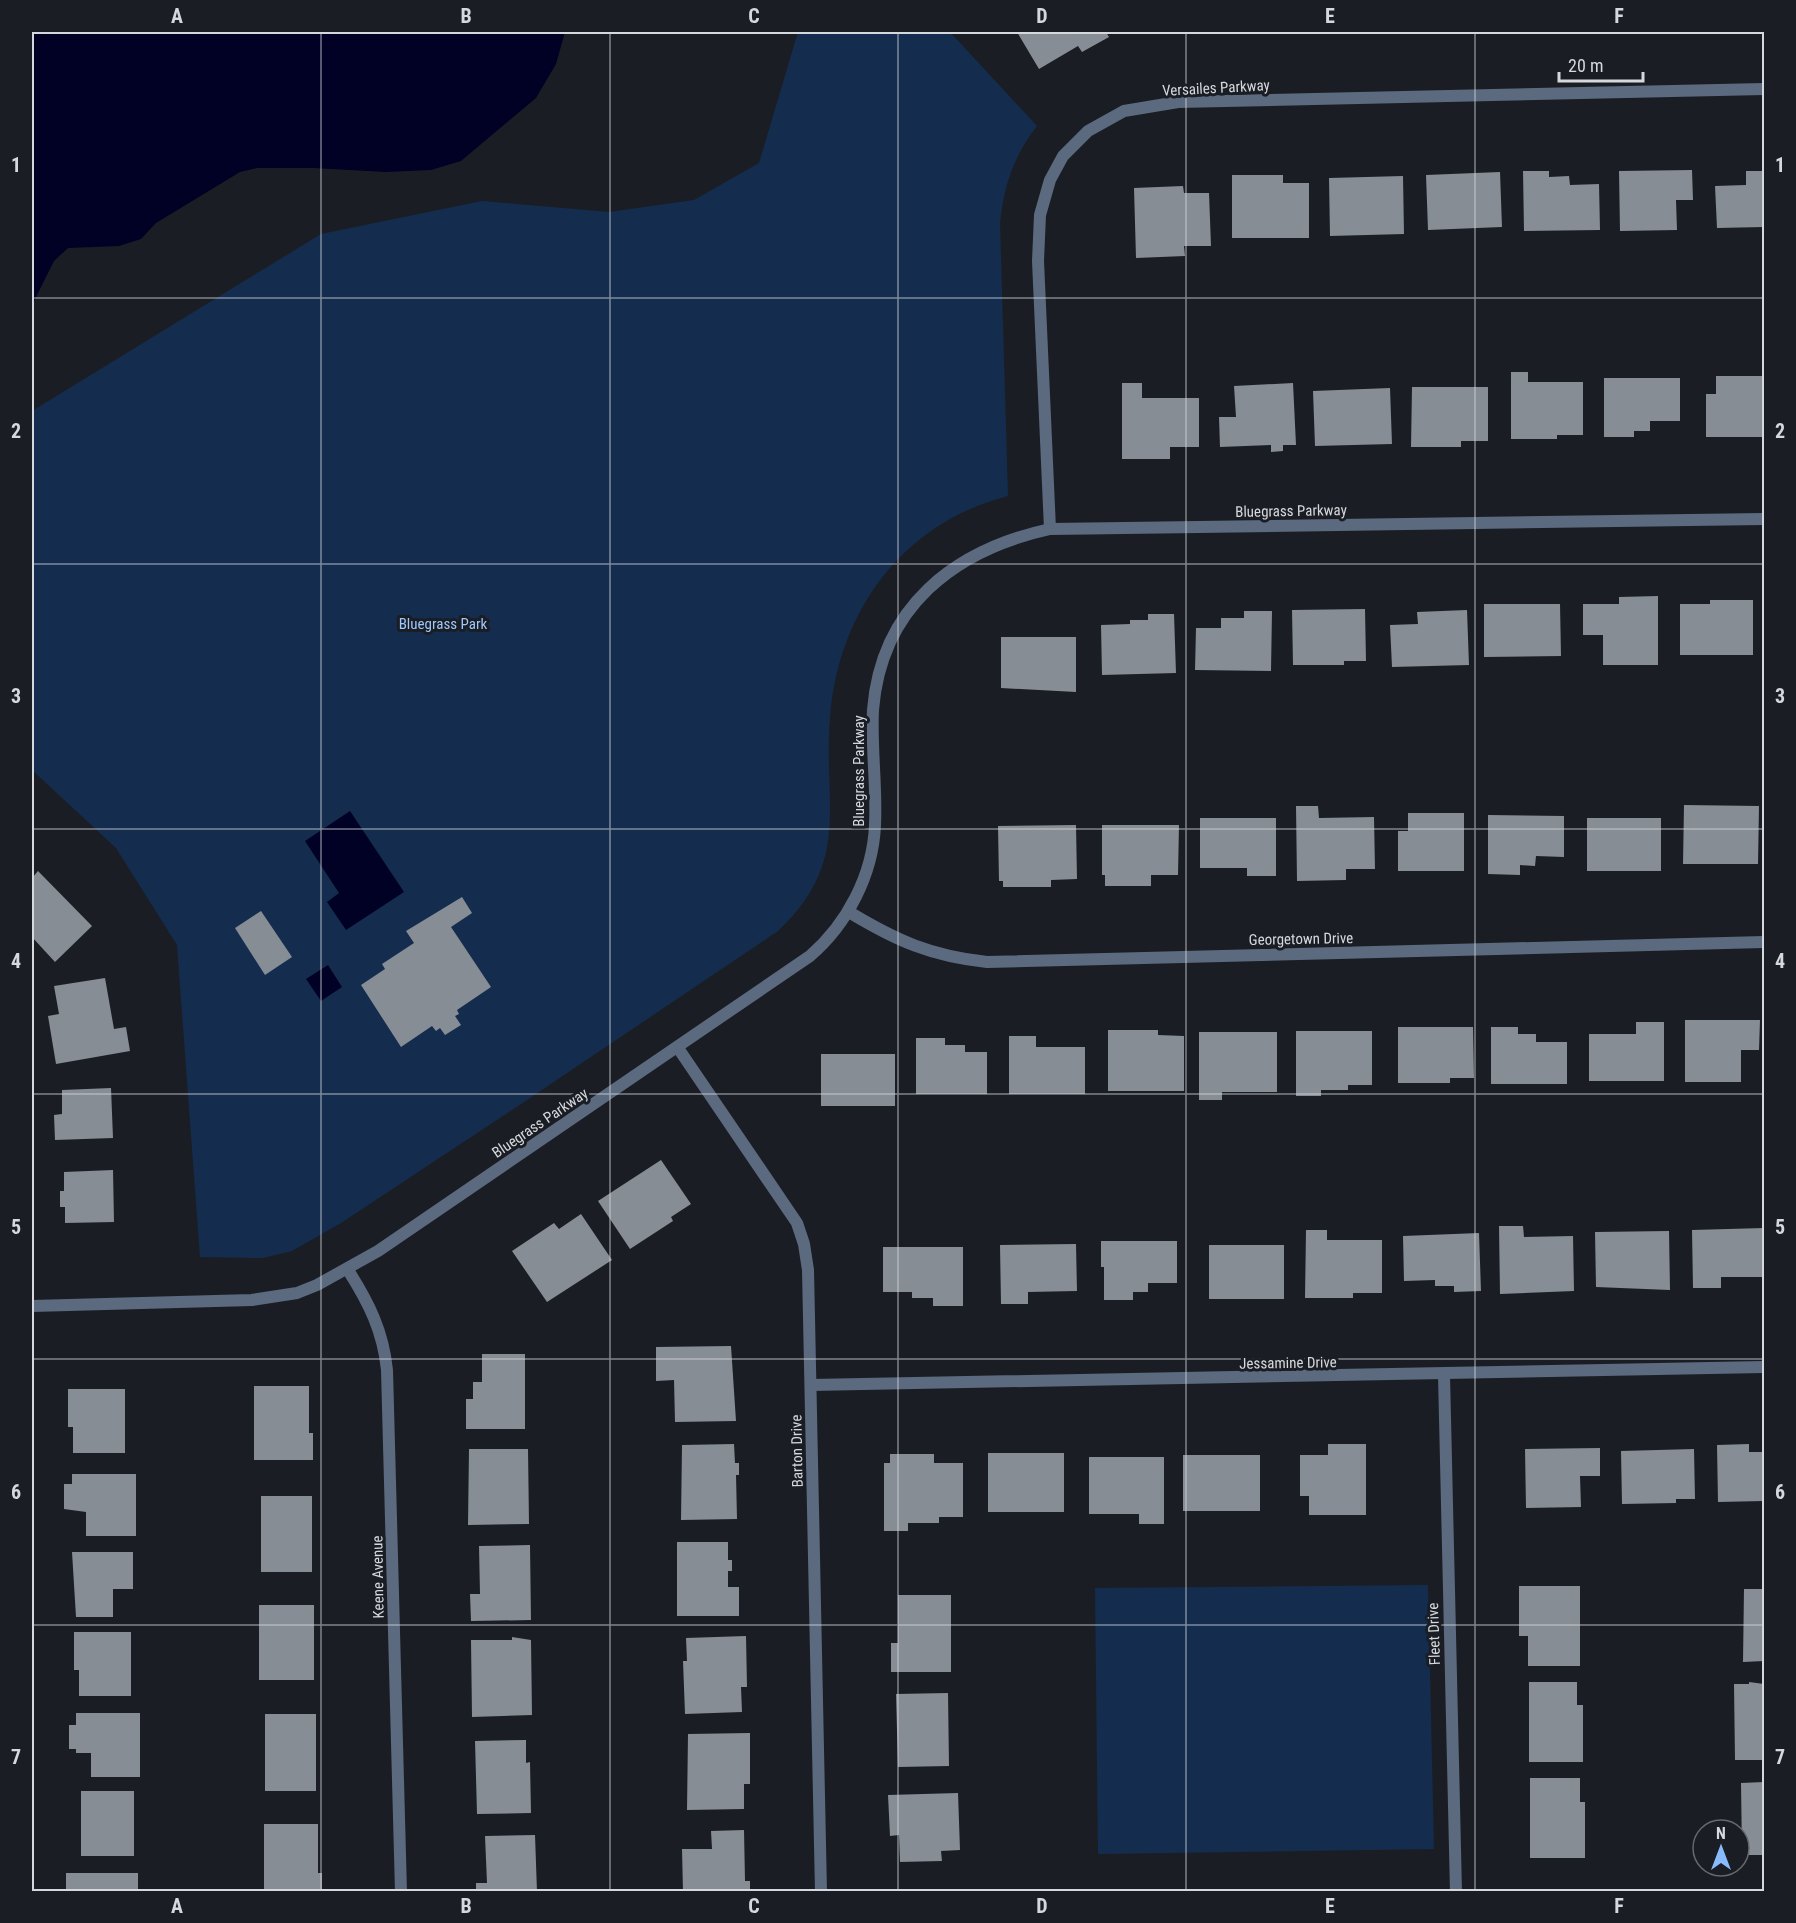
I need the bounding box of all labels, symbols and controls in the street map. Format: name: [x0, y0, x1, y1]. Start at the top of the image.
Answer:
text: A: [171, 4, 183, 28]
text: B: [460, 4, 472, 28]
text: C: [748, 4, 760, 28]
text: D: [1036, 4, 1048, 28]
text: E: [1325, 4, 1335, 28]
text: F: [1614, 4, 1624, 28]
scale bar: [1559, 45, 1643, 83]
text: 20 m: [1568, 55, 1603, 76]
street label: Versailes Parkway: [1162, 76, 1270, 100]
text: 1: [11, 153, 21, 177]
text: 1: [1775, 153, 1785, 177]
text: 2: [11, 419, 21, 443]
text: 2: [1775, 419, 1785, 443]
street label: Bluegrass Parkway: [1235, 501, 1347, 521]
park label: Bluegrass Park: [399, 615, 488, 633]
text: 3: [11, 684, 21, 708]
text: 3: [1775, 684, 1785, 708]
street label: Bluegrass Parkway: [850, 715, 868, 827]
street label: Georgetown Drive: [1249, 929, 1353, 949]
text: 4: [11, 949, 21, 973]
text: 4: [1775, 949, 1785, 973]
street label: Bluegrass Parkway: [489, 1084, 591, 1162]
text: 5: [11, 1215, 21, 1239]
text: 5: [1775, 1215, 1785, 1239]
street label: Jessamine Drive: [1239, 1353, 1337, 1373]
street label: Barton Drive: [787, 1414, 807, 1488]
text: 6: [11, 1480, 21, 1504]
text: 6: [1775, 1480, 1785, 1504]
street label: Keene Avenue: [368, 1535, 388, 1619]
street label: Fleet Drive: [1424, 1602, 1444, 1666]
text: 7: [11, 1745, 21, 1769]
text: 7: [1775, 1745, 1785, 1769]
north arrow: [1691, 1818, 1751, 1878]
text: N: [1716, 1824, 1726, 1843]
text: A: [171, 1894, 183, 1918]
text: B: [460, 1894, 472, 1918]
text: C: [748, 1894, 760, 1918]
text: D: [1036, 1894, 1048, 1918]
text: E: [1325, 1894, 1335, 1918]
text: F: [1614, 1894, 1624, 1918]

